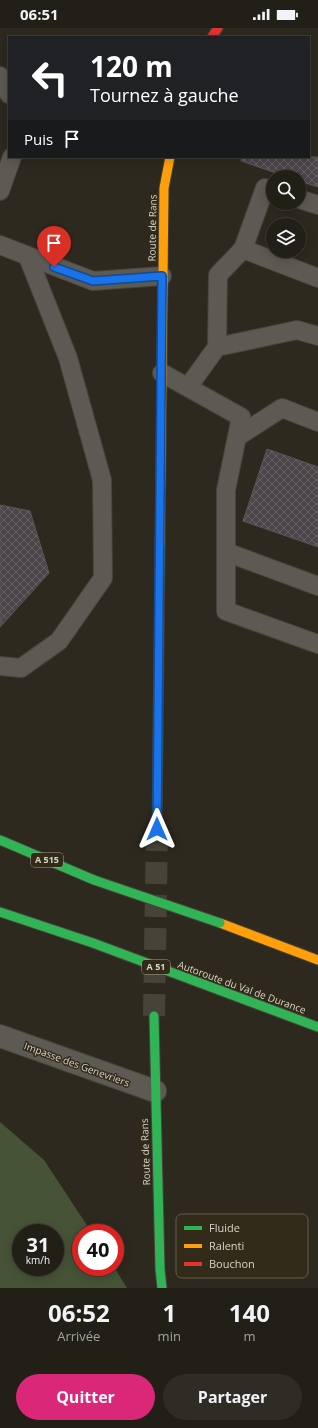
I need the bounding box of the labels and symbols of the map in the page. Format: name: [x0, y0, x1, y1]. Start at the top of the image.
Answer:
street label: Route de Rans: [144, 194, 160, 262]
pin: [37, 226, 71, 267]
position arrow: [136, 808, 178, 850]
road number: A 515: [31, 853, 63, 867]
street label: Autoroute du Val de Durance: [176, 957, 308, 1017]
road number: A 51: [142, 960, 170, 974]
street label: Impasse des Genevriers: [22, 1038, 132, 1090]
street label: Route de Rans: [137, 1118, 153, 1186]
legend: [176, 1214, 308, 1278]
text: Fluide: [209, 1220, 240, 1235]
speed limit sign: 40: [72, 1224, 124, 1276]
text: Ralenti: [209, 1238, 244, 1253]
text: Bouchon: [209, 1256, 255, 1271]

